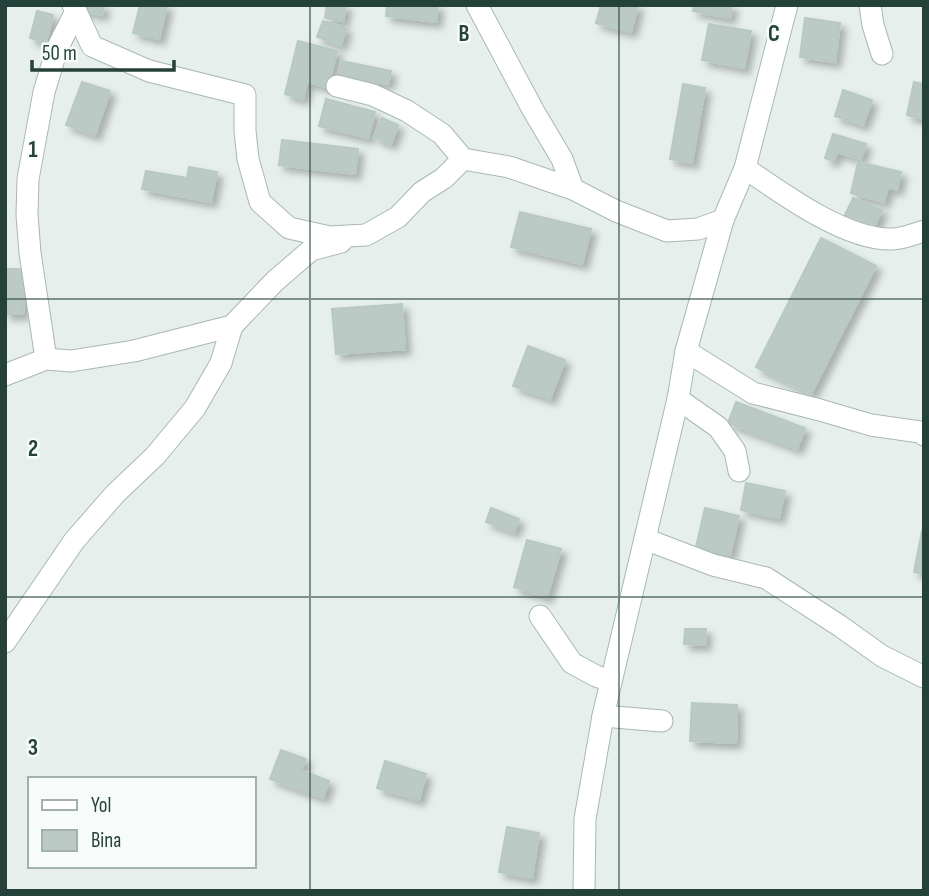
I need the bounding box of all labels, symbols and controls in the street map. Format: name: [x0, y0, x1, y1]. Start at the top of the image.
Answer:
text: B: [459, 20, 470, 48]
text: C: [768, 20, 780, 48]
scale bar: [32, 28, 173, 72]
text: 50 m: [42, 41, 77, 66]
text: 1: [28, 136, 38, 164]
text: 2: [28, 435, 38, 463]
text: 3: [28, 734, 38, 762]
legend: [28, 777, 256, 868]
text: Yol: [91, 793, 111, 818]
text: Bina: [91, 828, 121, 853]

